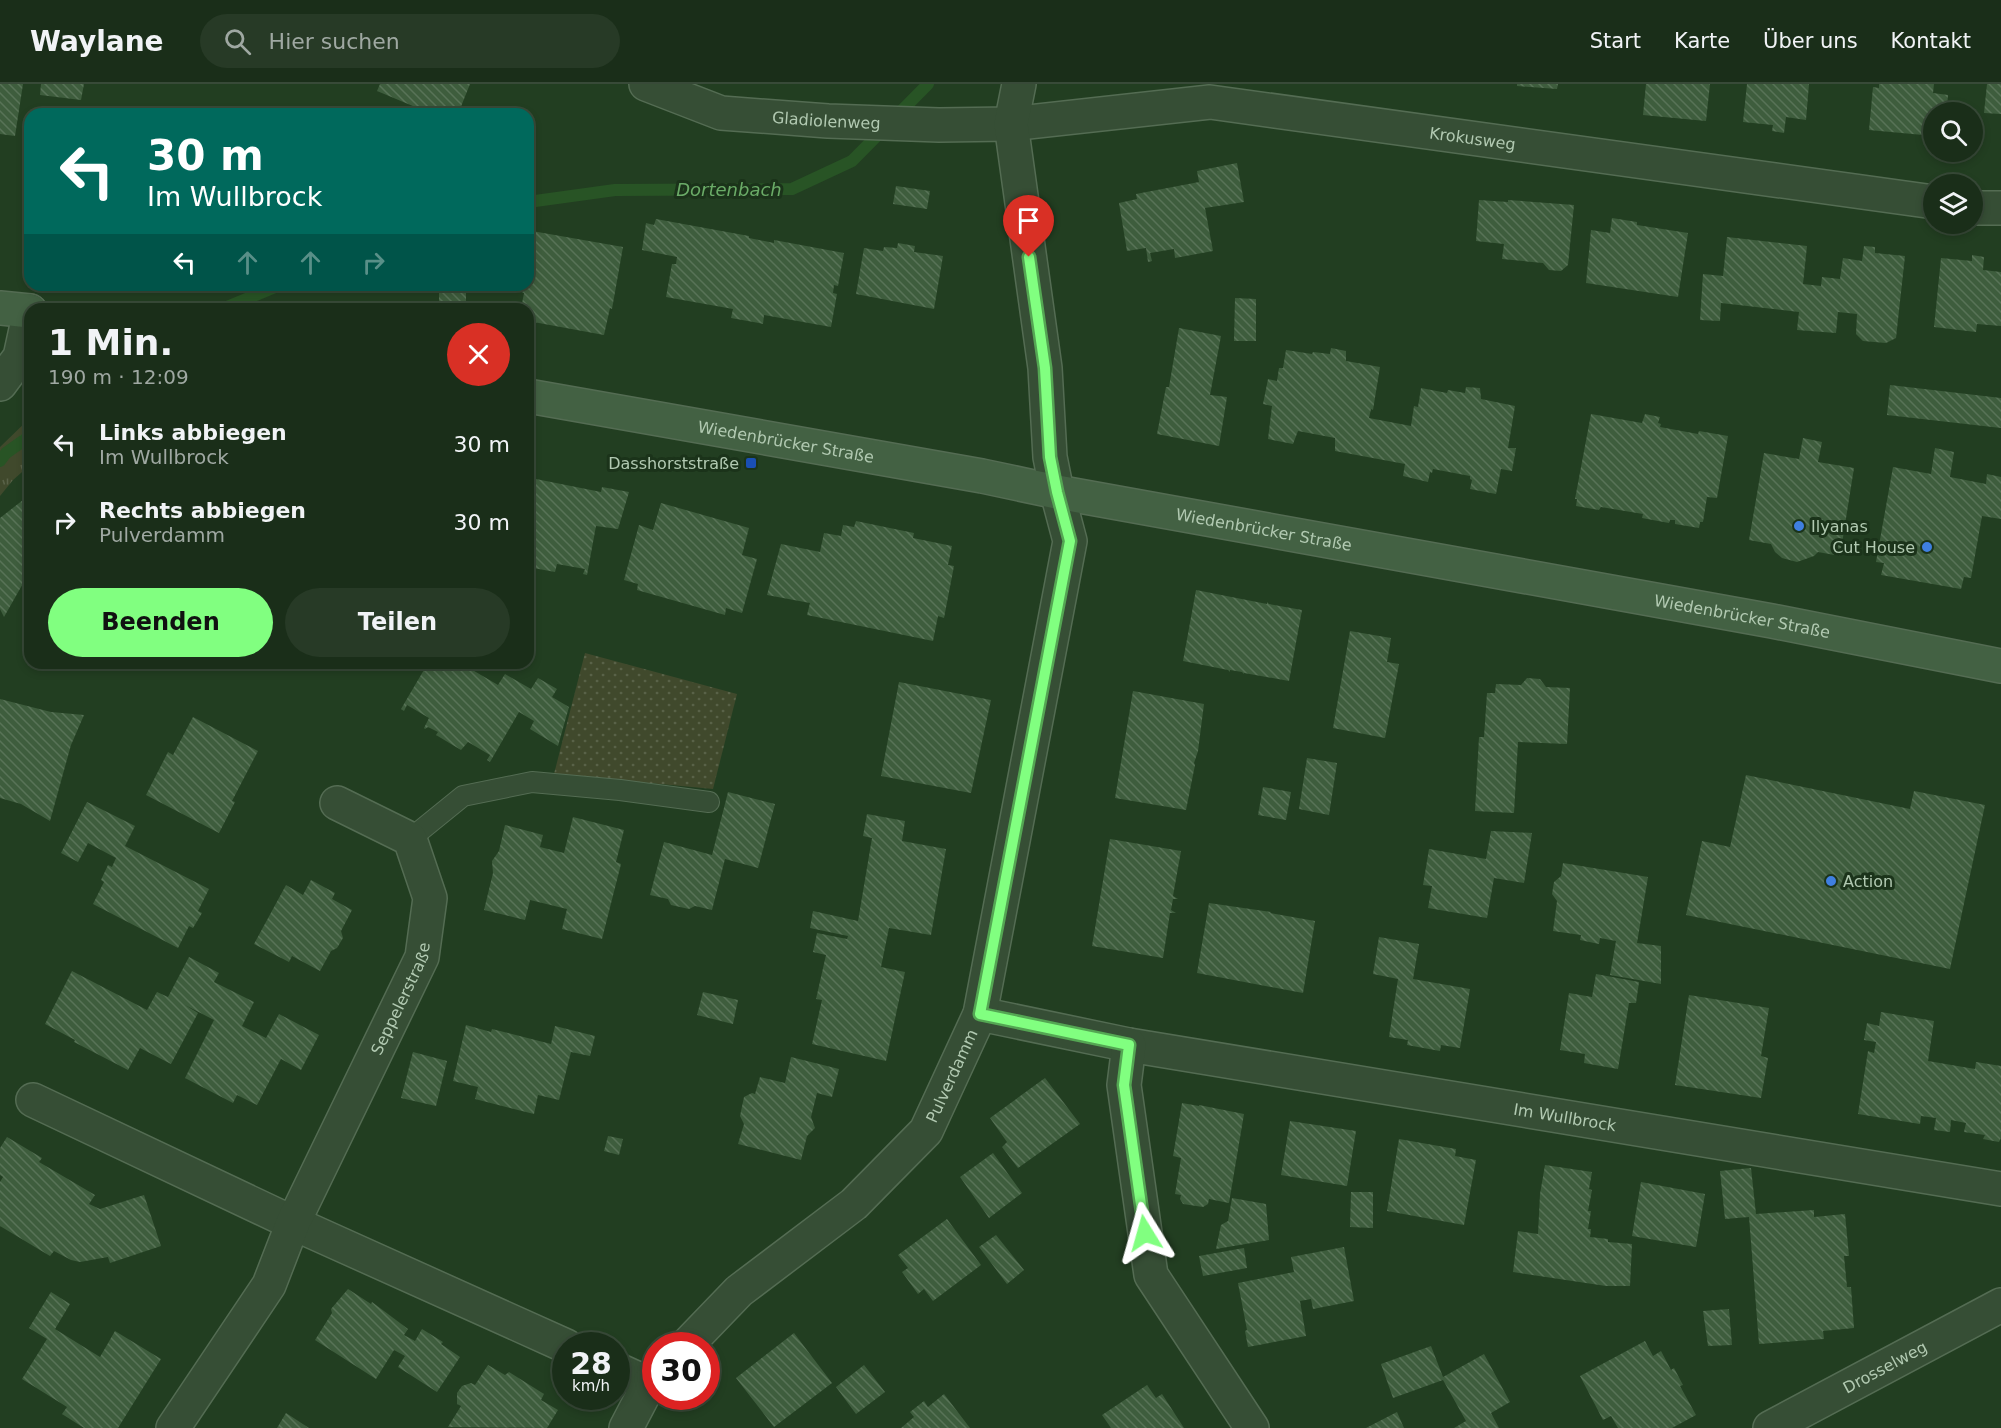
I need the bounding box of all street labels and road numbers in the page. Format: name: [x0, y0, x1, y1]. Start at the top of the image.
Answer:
street label: Gladiolenweg: [771, 107, 881, 132]
street label: Krokusweg: [1428, 123, 1517, 154]
street label: Wiedenbrücker Straße: [696, 417, 876, 466]
street label: Wiedenbrücker Straße: [1174, 504, 1354, 555]
street label: Wiedenbrücker Straße: [1653, 590, 1832, 642]
street label: Seppelerstraße: [367, 941, 433, 1058]
street label: Pulverdamm: [922, 1026, 981, 1125]
street label: Im Wullbrock: [1512, 1099, 1618, 1135]
street label: Drosselweg: [1839, 1337, 1930, 1397]

